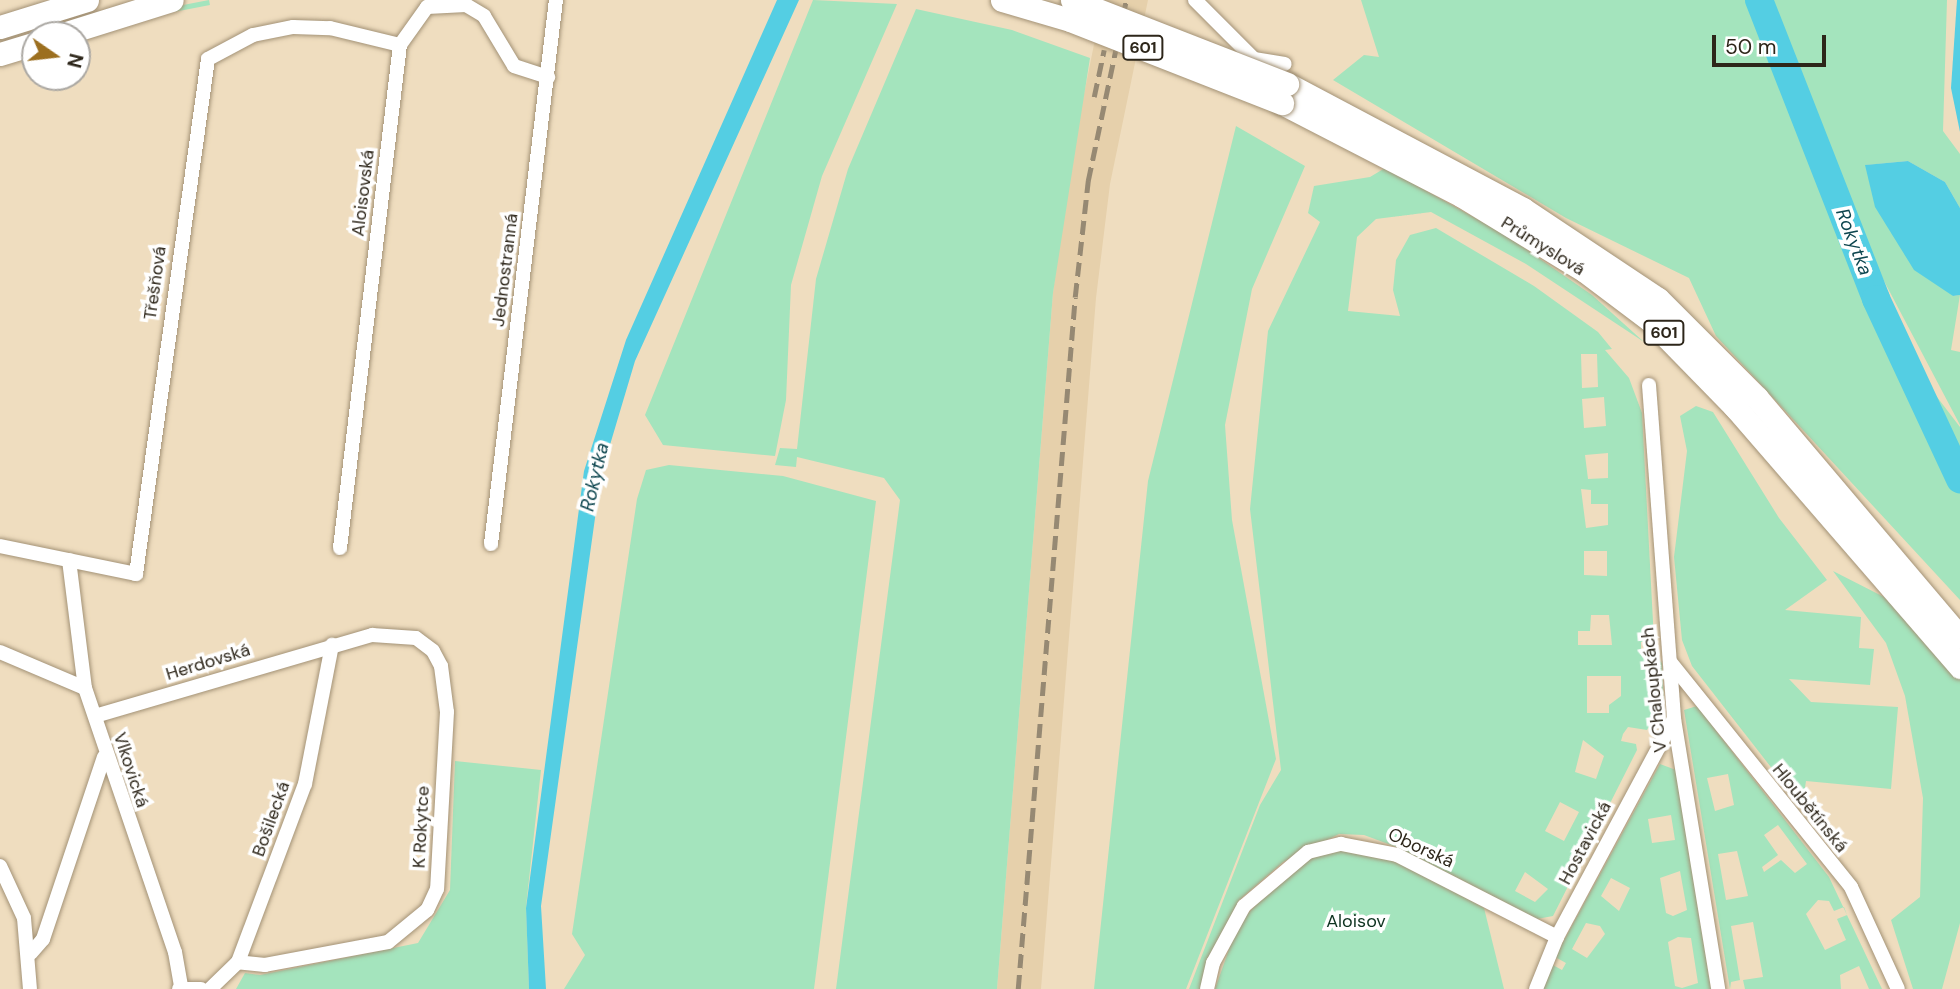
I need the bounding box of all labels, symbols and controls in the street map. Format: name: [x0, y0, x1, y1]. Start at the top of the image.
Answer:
north arrow: [21, 21, 91, 91]
scale bar: [1715, 21, 1829, 65]
text: 50 m: [1725, 33, 1776, 61]
road number: 601: [1122, 36, 1164, 60]
text: N: [61, 51, 89, 70]
street label: Aloisovská: [347, 148, 379, 238]
water label: Rokytka: [1831, 205, 1877, 279]
street label: Jednostranná: [487, 212, 523, 328]
street label: Průmyslová: [1497, 212, 1589, 280]
street label: Třešňová: [139, 245, 171, 321]
road number: 601: [1643, 320, 1685, 346]
water label: Rokytka: [576, 440, 614, 514]
street label: V Chaloupkách: [1637, 626, 1671, 754]
street label: Herdovská: [163, 639, 253, 685]
street label: Vlkovická: [109, 730, 153, 810]
street label: Hloubětínská: [1768, 759, 1852, 857]
street label: Bošilecká: [247, 779, 295, 859]
street label: K Rokytce: [408, 785, 434, 869]
street label: Hostavická: [1554, 798, 1616, 888]
street label: Oborská: [1385, 823, 1457, 873]
park label: Aloisov: [1326, 910, 1386, 932]

